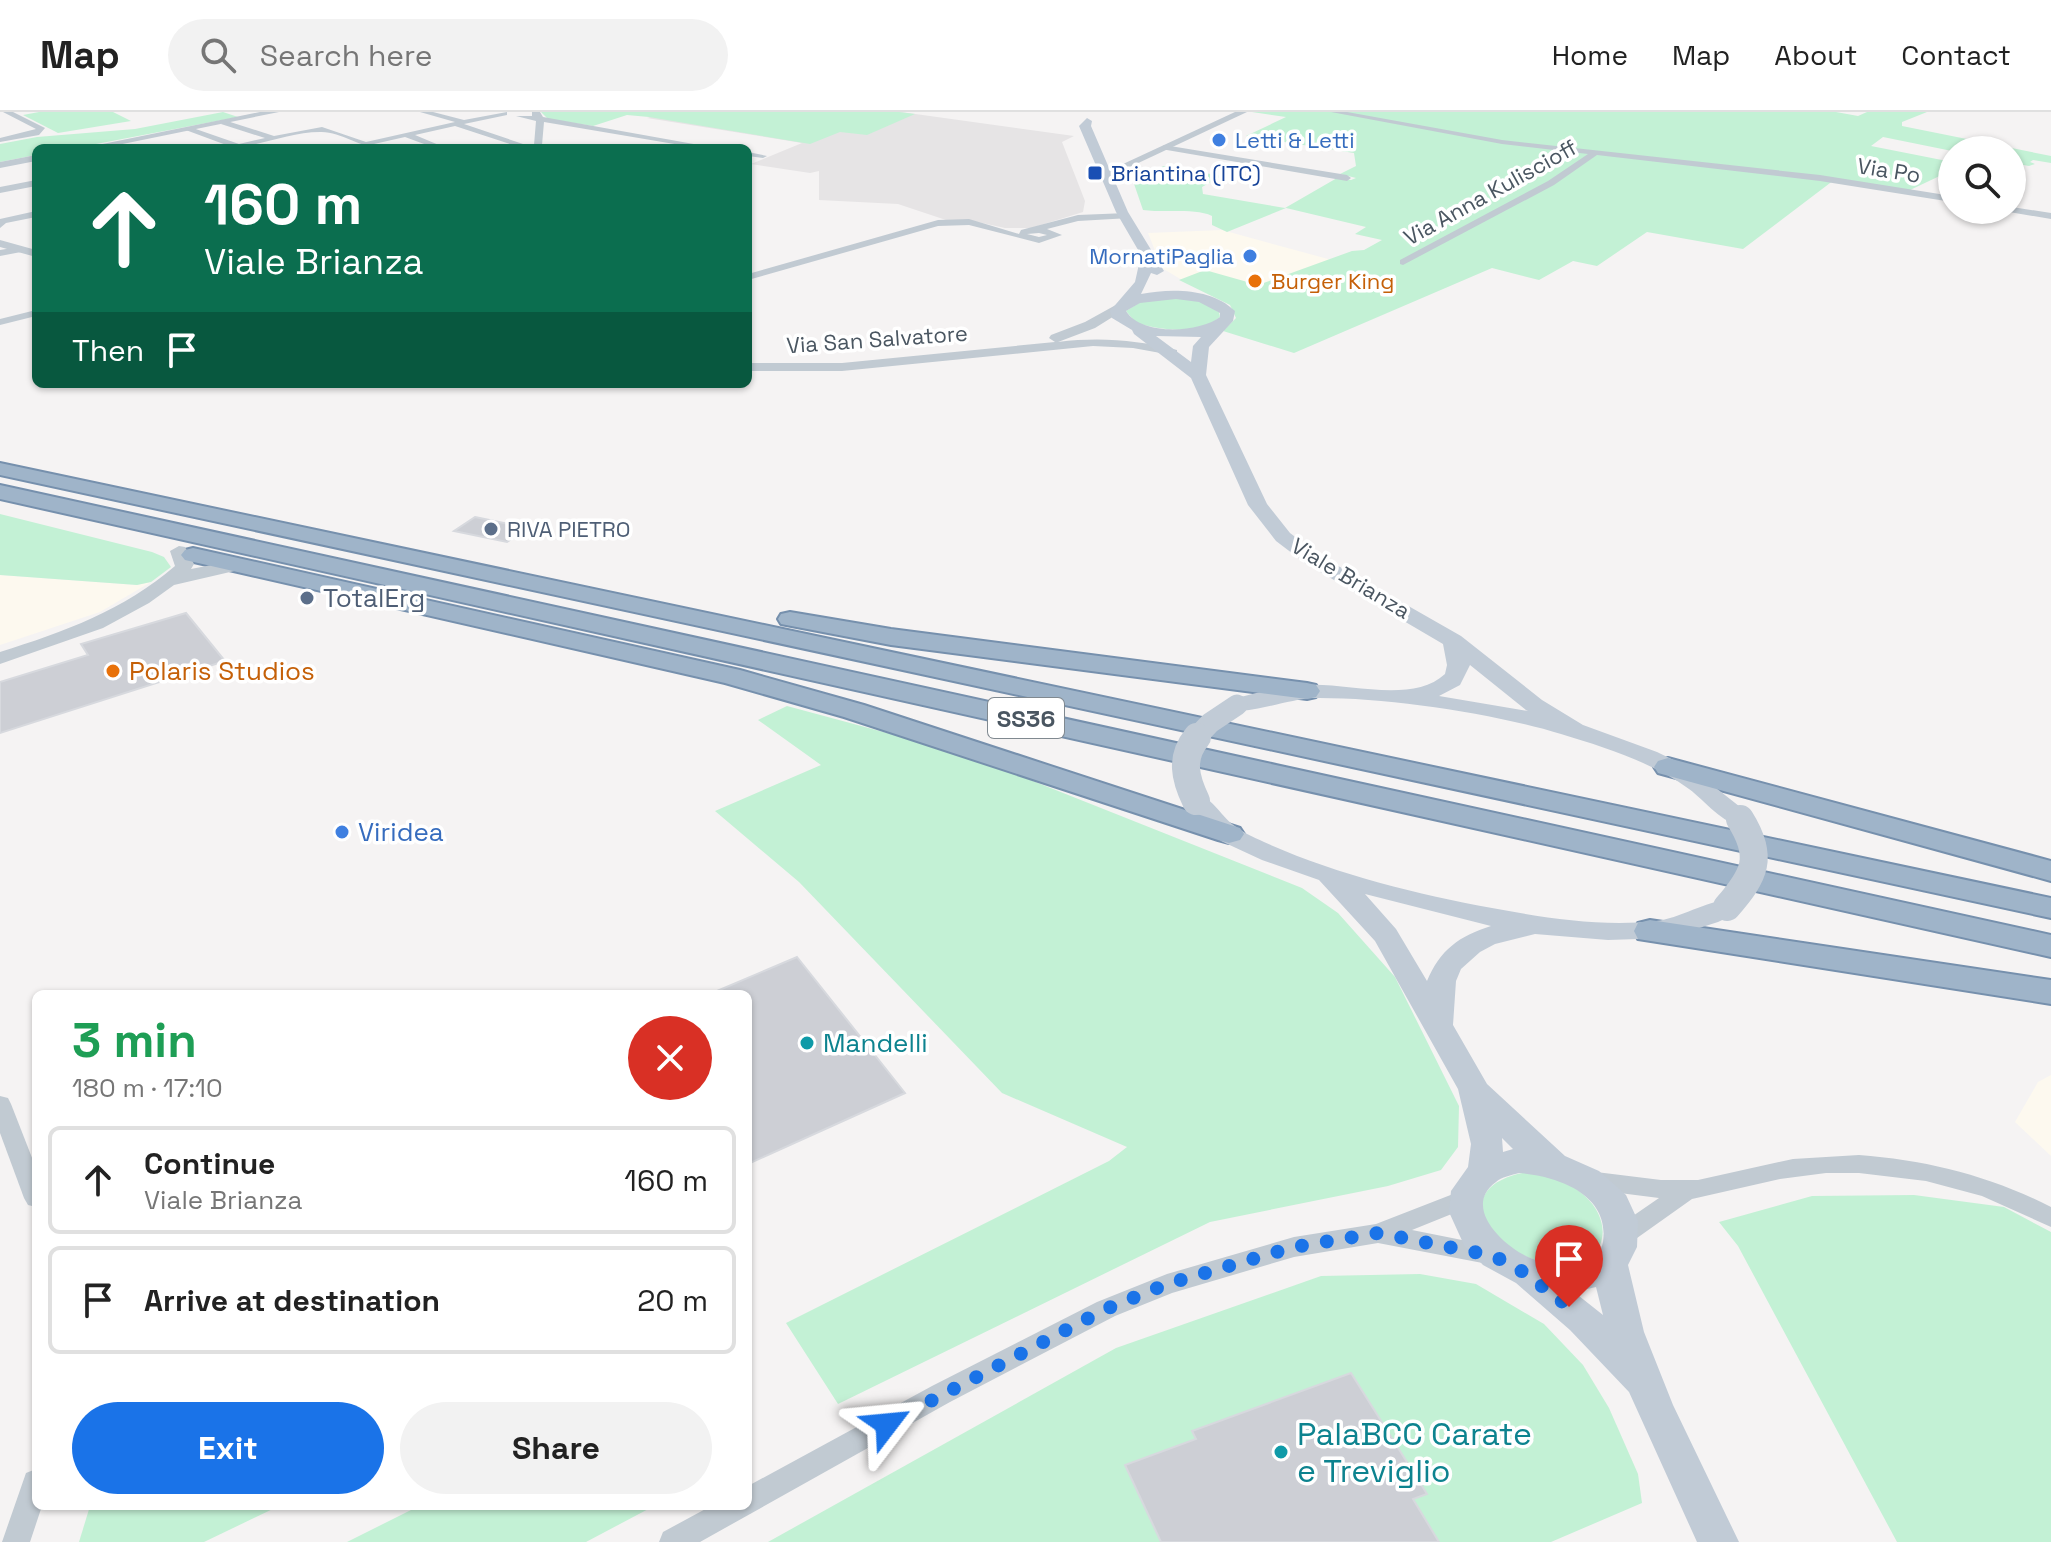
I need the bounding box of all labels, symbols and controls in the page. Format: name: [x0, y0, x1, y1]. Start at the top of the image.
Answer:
search box: [168, 19, 728, 91]
text: Map: [40, 31, 120, 79]
icon: search: [196, 33, 240, 77]
text: Search here: [260, 36, 433, 75]
text: Home: [1552, 37, 1628, 73]
text: Map: [1672, 37, 1730, 73]
text: About: [1774, 37, 1857, 73]
text: Contact: [1901, 37, 2011, 73]
place label: Letti & Letti: [1235, 126, 1355, 154]
marker: Letti & Letti: [1210, 131, 1228, 149]
street label: Via Anna Kuliscioff: [1399, 133, 1582, 251]
map controls: [1938, 136, 2026, 224]
button: search: [1938, 136, 2026, 224]
street label: Via Po: [1855, 151, 1923, 189]
place label: Briantina (ITC): [1111, 159, 1261, 187]
marker: Briantina (ITC): [1086, 164, 1104, 182]
text: 160 m: [204, 169, 362, 240]
icon: ahead: [72, 176, 176, 280]
text: Viale Brianza: [204, 239, 424, 285]
place label: MornatiPaglia: [1089, 242, 1234, 270]
marker: MornatiPaglia: [1241, 247, 1259, 265]
place label: Burger King: [1271, 267, 1394, 295]
marker: Burger King: [1246, 272, 1264, 290]
street label: Via San Salvatore: [785, 319, 969, 359]
icon: arrive: [160, 328, 204, 372]
text: Then: [72, 331, 144, 370]
place label: RIVA PIETRO: [507, 515, 630, 543]
marker: RIVA PIETRO: [482, 520, 500, 538]
street label: Viale Brianza: [1286, 531, 1416, 625]
place label: TotalErg: [323, 581, 425, 615]
marker: TotalErg: [298, 589, 316, 607]
place label: Polaris Studios: [129, 654, 315, 688]
marker: Polaris Studios: [104, 662, 122, 680]
road number: SS36: [988, 698, 1064, 738]
place label: Viridea: [358, 815, 444, 849]
marker: Viridea: [333, 823, 351, 841]
text: 3 min: [72, 1010, 197, 1071]
button: close: [628, 1016, 712, 1100]
place label: Mandelli: [823, 1026, 928, 1060]
marker: Mandelli: [798, 1034, 816, 1052]
text: 180 m · 17:10: [72, 1071, 223, 1105]
text: Continue: [144, 1144, 275, 1183]
icon: ahead: [76, 1158, 120, 1202]
text: 160 m: [624, 1161, 708, 1200]
text: Viale Brianza: [144, 1183, 303, 1217]
pin: [1535, 1225, 1603, 1307]
icon: arrive: [1547, 1237, 1591, 1281]
icon: arrive: [76, 1278, 120, 1322]
text: Arrive at destination: [144, 1281, 440, 1320]
text: 20 m: [637, 1281, 708, 1320]
position arrow: [845, 1382, 929, 1466]
button: Exit: [72, 1402, 384, 1494]
button: Share: [400, 1402, 712, 1494]
place label: PalaBCC Carate e Treviglio: [1297, 1414, 1532, 1491]
marker: PalaBCC Carate e Treviglio: [1272, 1443, 1290, 1461]

